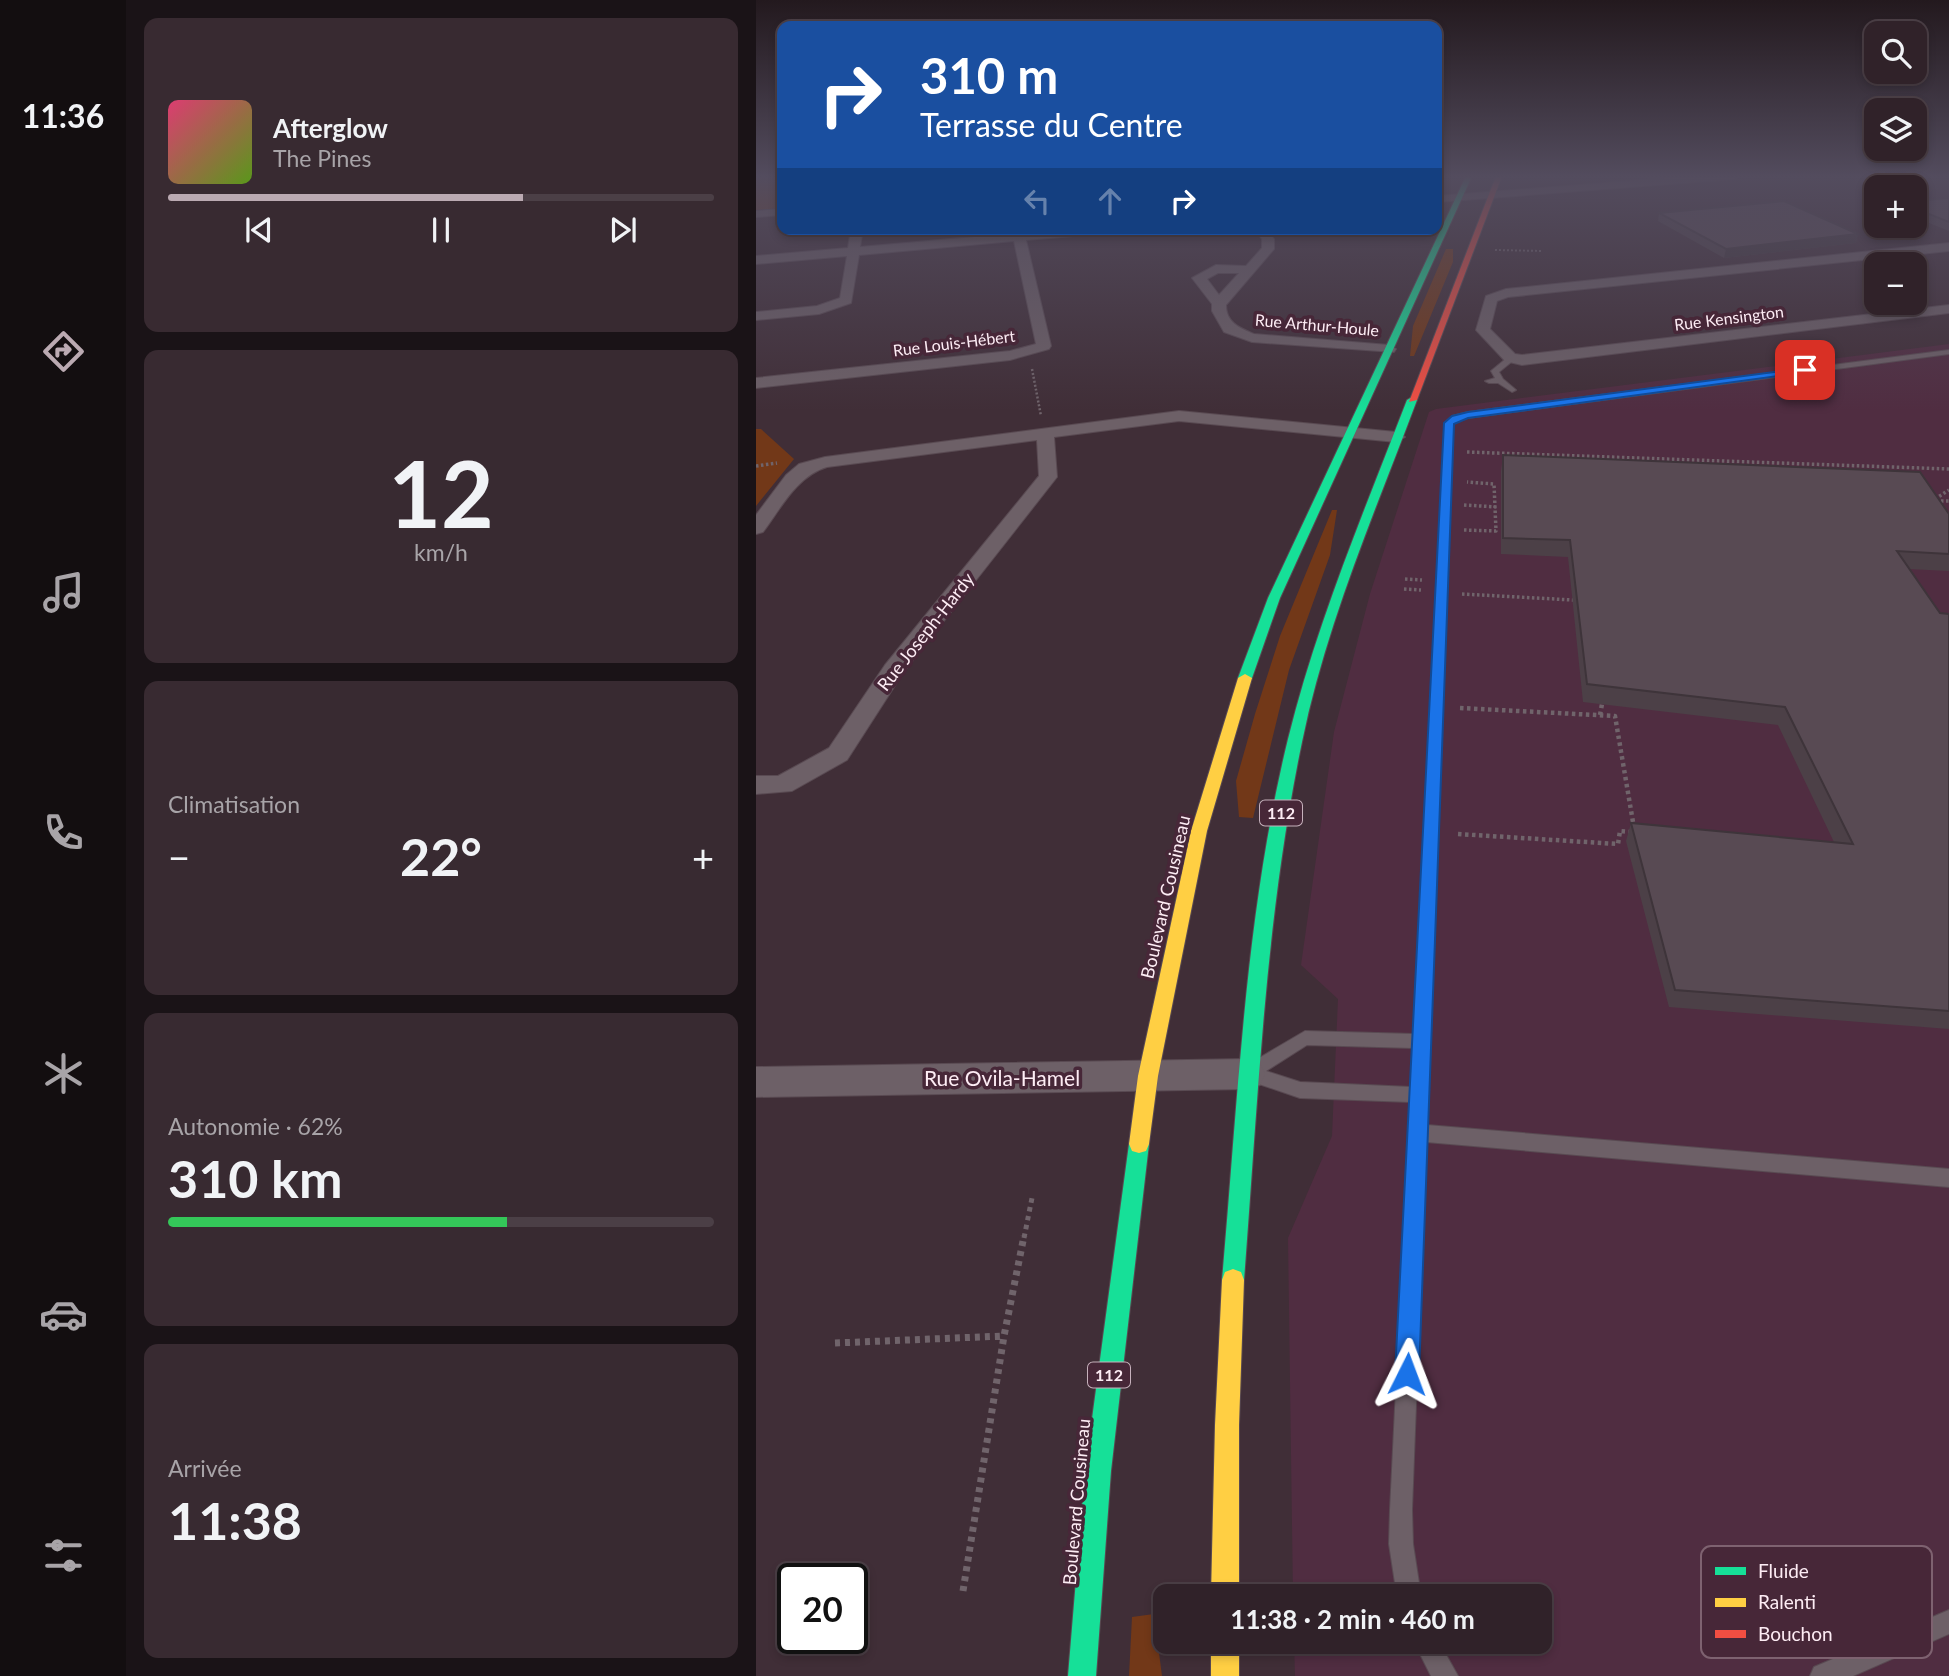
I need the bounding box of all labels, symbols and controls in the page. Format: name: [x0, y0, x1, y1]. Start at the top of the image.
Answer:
map controls: [1864, 21, 1927, 315]
button: search: [1864, 21, 1927, 84]
text: 310 m: [920, 46, 1058, 104]
icon: right: [805, 49, 896, 140]
text: 11:36: [22, 96, 104, 135]
button: layers: [1864, 98, 1927, 161]
text: Terrasse du Centre: [920, 105, 1183, 144]
text: Afterglow: [273, 112, 388, 144]
text: The Pines: [273, 144, 371, 172]
button: +: [1864, 175, 1927, 238]
icon: left: [1018, 182, 1056, 220]
icon: ahead: [1091, 182, 1129, 220]
icon: right: [1164, 182, 1202, 220]
icon: previous: [240, 211, 278, 249]
icon: pause: [422, 211, 460, 249]
icon: next: [604, 211, 642, 249]
button: −: [1864, 252, 1927, 315]
street label: Rue Kensington: [1673, 301, 1785, 334]
street label: Rue Arthur-Houle: [1254, 310, 1380, 339]
street label: Rue Louis-Hébert: [892, 326, 1016, 359]
icon: directions: [39, 327, 88, 376]
pin: [1775, 340, 1835, 400]
icon: arrive: [1786, 351, 1824, 389]
text: 12: [388, 438, 494, 547]
text: km/h: [414, 538, 468, 566]
street label: Rue Joseph-Hardy: [872, 567, 979, 695]
icon: music: [39, 568, 88, 617]
text: Climatisation: [168, 790, 300, 818]
road number: 112: [1260, 800, 1302, 826]
icon: phone: [39, 808, 88, 857]
street label: Boulevard Cousineau: [1136, 813, 1195, 981]
text: 22°: [400, 825, 482, 887]
text: −: [168, 834, 190, 880]
text: +: [692, 834, 714, 880]
icon: climate: [39, 1049, 88, 1098]
street label: Rue Ovila-Hamel: [924, 1065, 1080, 1090]
text: Autonomie · 62%: [168, 1112, 343, 1140]
text: 310 km: [168, 1147, 342, 1209]
icon: car: [39, 1290, 88, 1339]
position arrow: [1370, 1337, 1444, 1411]
road number: 112: [1088, 1362, 1130, 1387]
street label: Boulevard Cousineau: [1058, 1418, 1094, 1586]
text: Arrivée: [168, 1454, 242, 1482]
text: 11:38: [168, 1489, 302, 1551]
icon: filters: [39, 1531, 88, 1580]
legend: [1701, 1546, 1932, 1658]
text: Fluide: [1758, 1559, 1809, 1582]
speed limit sign: 20: [777, 1563, 868, 1654]
text: Ralenti: [1758, 1590, 1816, 1613]
text: 11:38 · 2 min · 460 m: [1230, 1603, 1475, 1635]
text: Bouchon: [1758, 1622, 1833, 1645]

